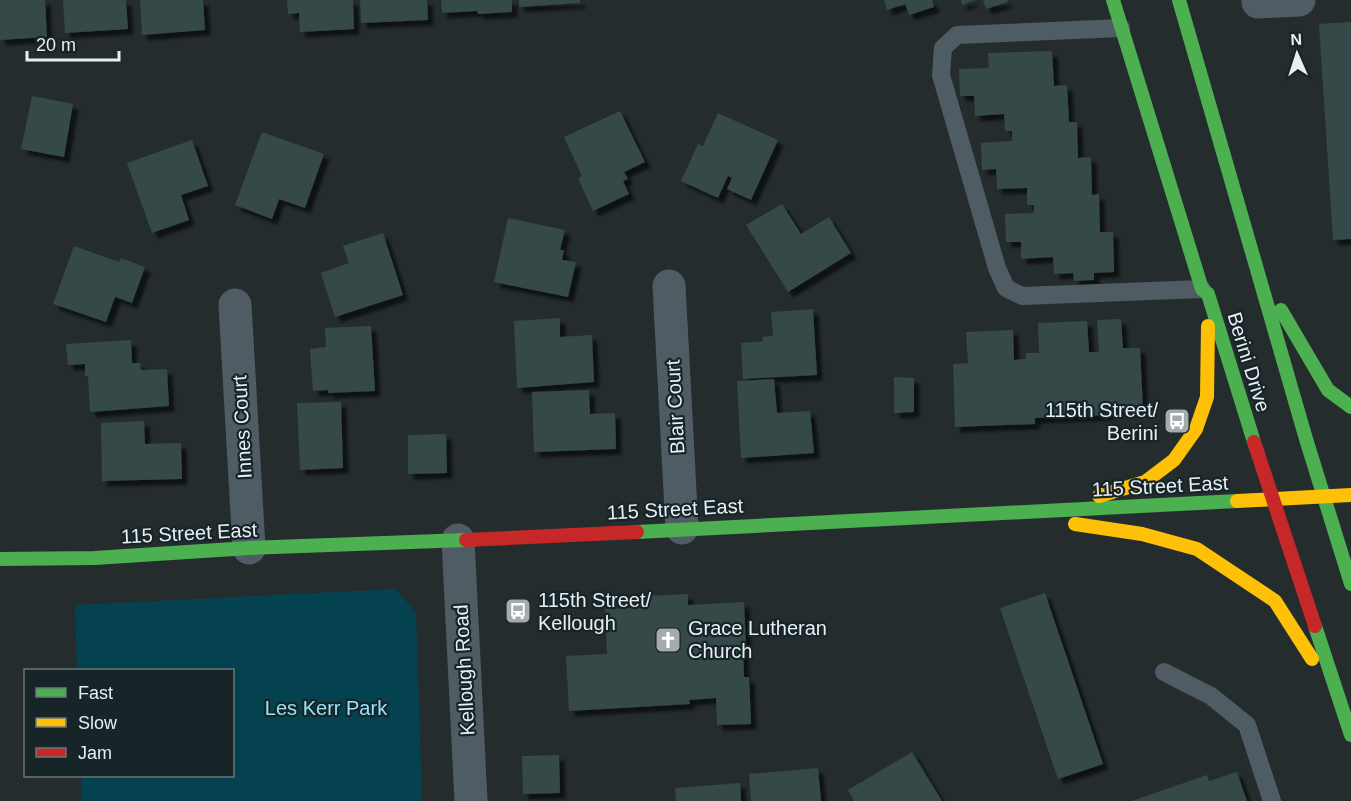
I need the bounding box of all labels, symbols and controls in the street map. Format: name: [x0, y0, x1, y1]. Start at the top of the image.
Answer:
scale bar: [27, 24, 118, 62]
north arrow: [1267, 24, 1327, 84]
text: N: [1290, 31, 1302, 48]
text: 20 m: [36, 35, 76, 55]
street label: Berini Drive: [1223, 309, 1275, 415]
street label: Blair Court: [662, 359, 688, 455]
street label: Innes Court: [228, 374, 256, 479]
place label: 115th Street/ Berini: [1045, 399, 1158, 444]
bus stop icon: 115th Street/ Berini: [1162, 406, 1192, 436]
street label: 115 Street East: [1091, 471, 1229, 501]
street label: 115 Street East: [606, 494, 744, 524]
street label: 115 Street East: [120, 518, 258, 548]
place label: 115th Street/ Kellough: [538, 589, 651, 634]
bus stop icon: 115th Street/ Kellough: [503, 596, 533, 626]
street label: Kellough Road: [450, 604, 478, 736]
place label: Grace Lutheran Church: [688, 617, 827, 662]
church icon: Grace Lutheran Church: [653, 625, 683, 655]
legend: [24, 669, 234, 777]
text: Fast: [78, 683, 113, 703]
park label: Les Kerr Park: [265, 697, 388, 719]
text: Slow: [78, 713, 118, 733]
text: Jam: [78, 743, 112, 763]

